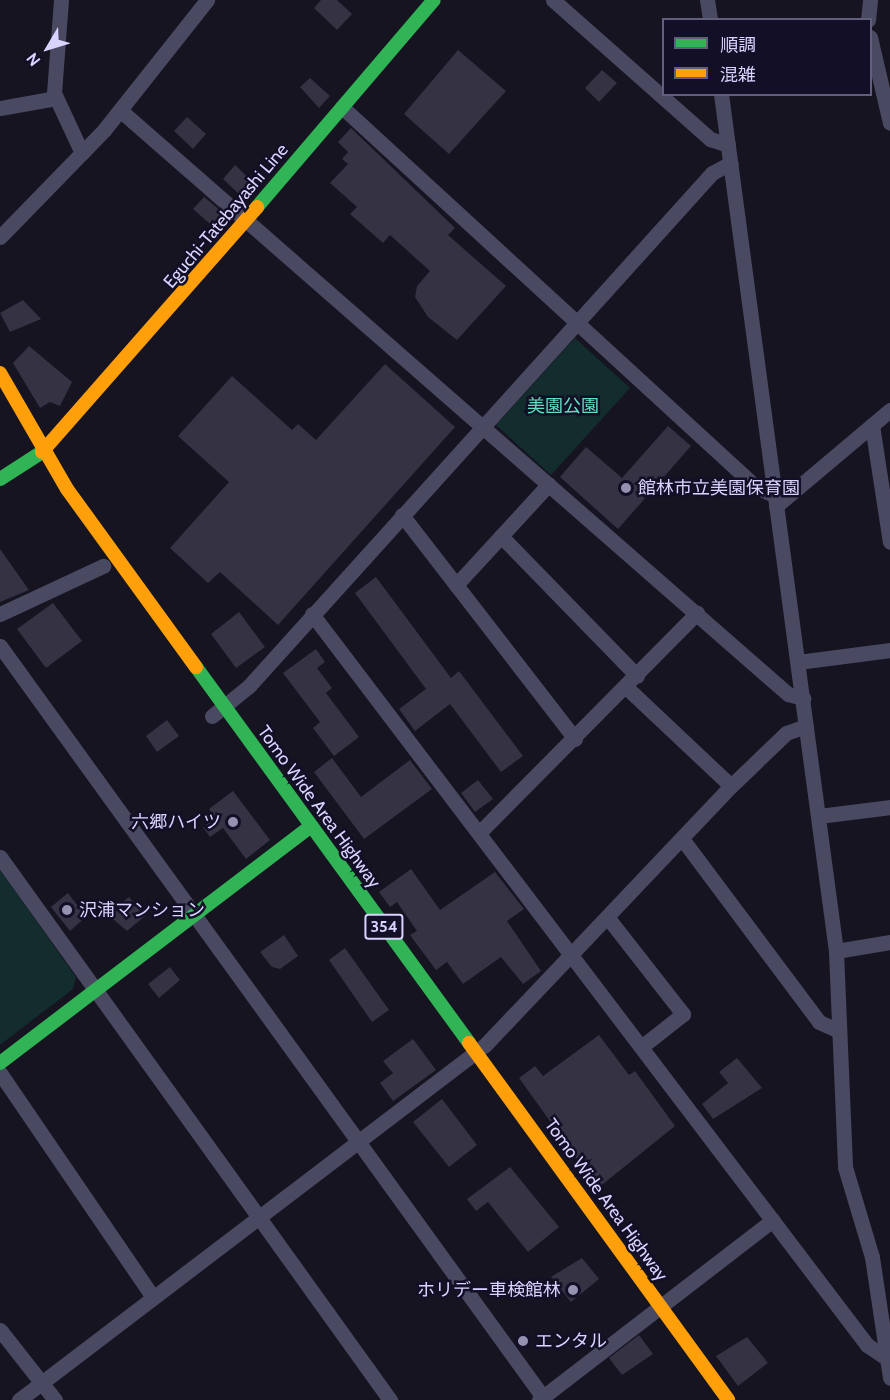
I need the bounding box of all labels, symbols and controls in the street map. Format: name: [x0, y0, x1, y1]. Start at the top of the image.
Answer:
north arrow: [18, 18, 78, 78]
legend: [662, 18, 872, 96]
text: 順調: [720, 34, 756, 56]
text: N: [22, 49, 44, 70]
text: 混雑: [720, 64, 756, 86]
street label: Eguchi-Tatebayashi Line: [159, 139, 293, 293]
park label: 美園公園: [527, 395, 599, 417]
place label: 館林市立美園保育園: [638, 477, 800, 499]
marker: 館林市立美園保育園: [619, 481, 633, 495]
street label: Tomo Wide Area Highway: [253, 722, 385, 892]
place label: 六郷ハイツ: [131, 811, 221, 833]
marker: 六郷ハイツ: [226, 815, 240, 829]
place label: 沢浦マンション: [79, 899, 205, 921]
marker: 沢浦マンション: [60, 903, 74, 917]
road number: 354: [363, 914, 405, 940]
street label: Tomo Wide Area Highway: [540, 1115, 672, 1285]
place label: ホリデー車検館林: [417, 1279, 561, 1301]
marker: ホリデー車検館林: [566, 1283, 580, 1297]
place label: エンタル: [535, 1330, 607, 1352]
marker: エンタル: [516, 1334, 530, 1348]

